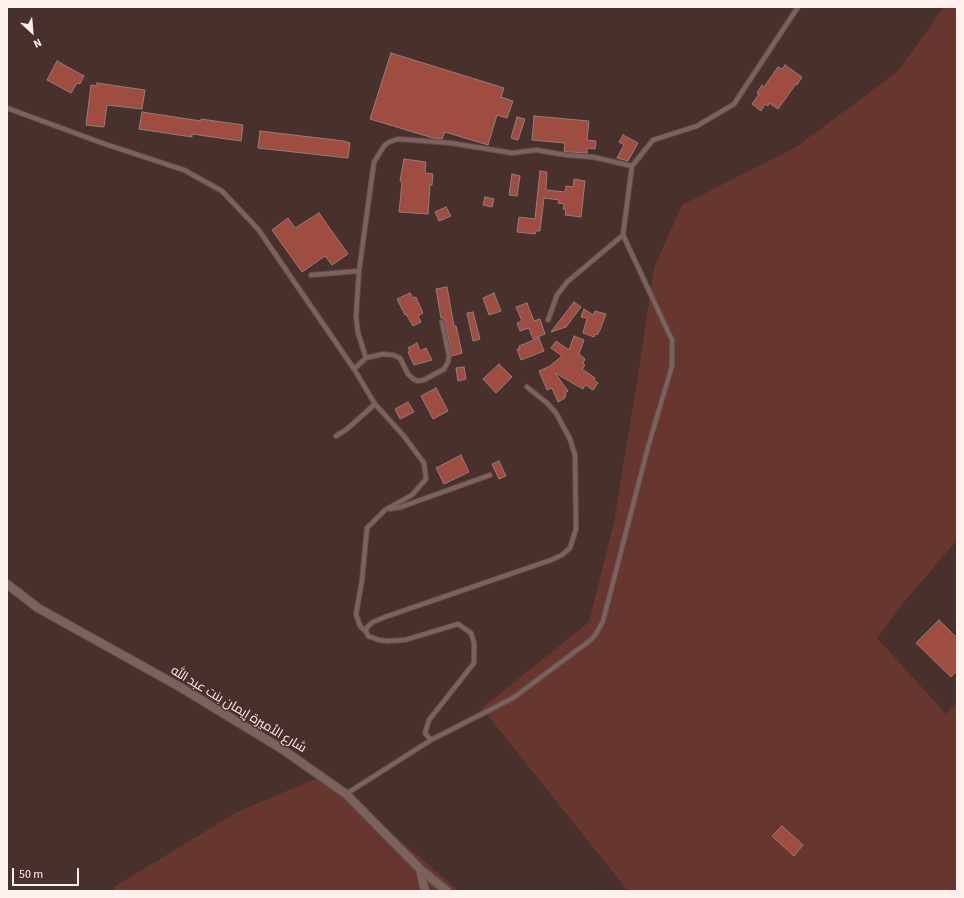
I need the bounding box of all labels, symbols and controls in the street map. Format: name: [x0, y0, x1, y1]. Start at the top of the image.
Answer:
north arrow: [12, 12, 52, 52]
text: N: [31, 35, 44, 52]
street label: شارع الأميرة إيمان بنت عبد الله: [167, 663, 309, 757]
scale bar: [14, 860, 81, 886]
text: 50 m: [19, 866, 43, 883]

